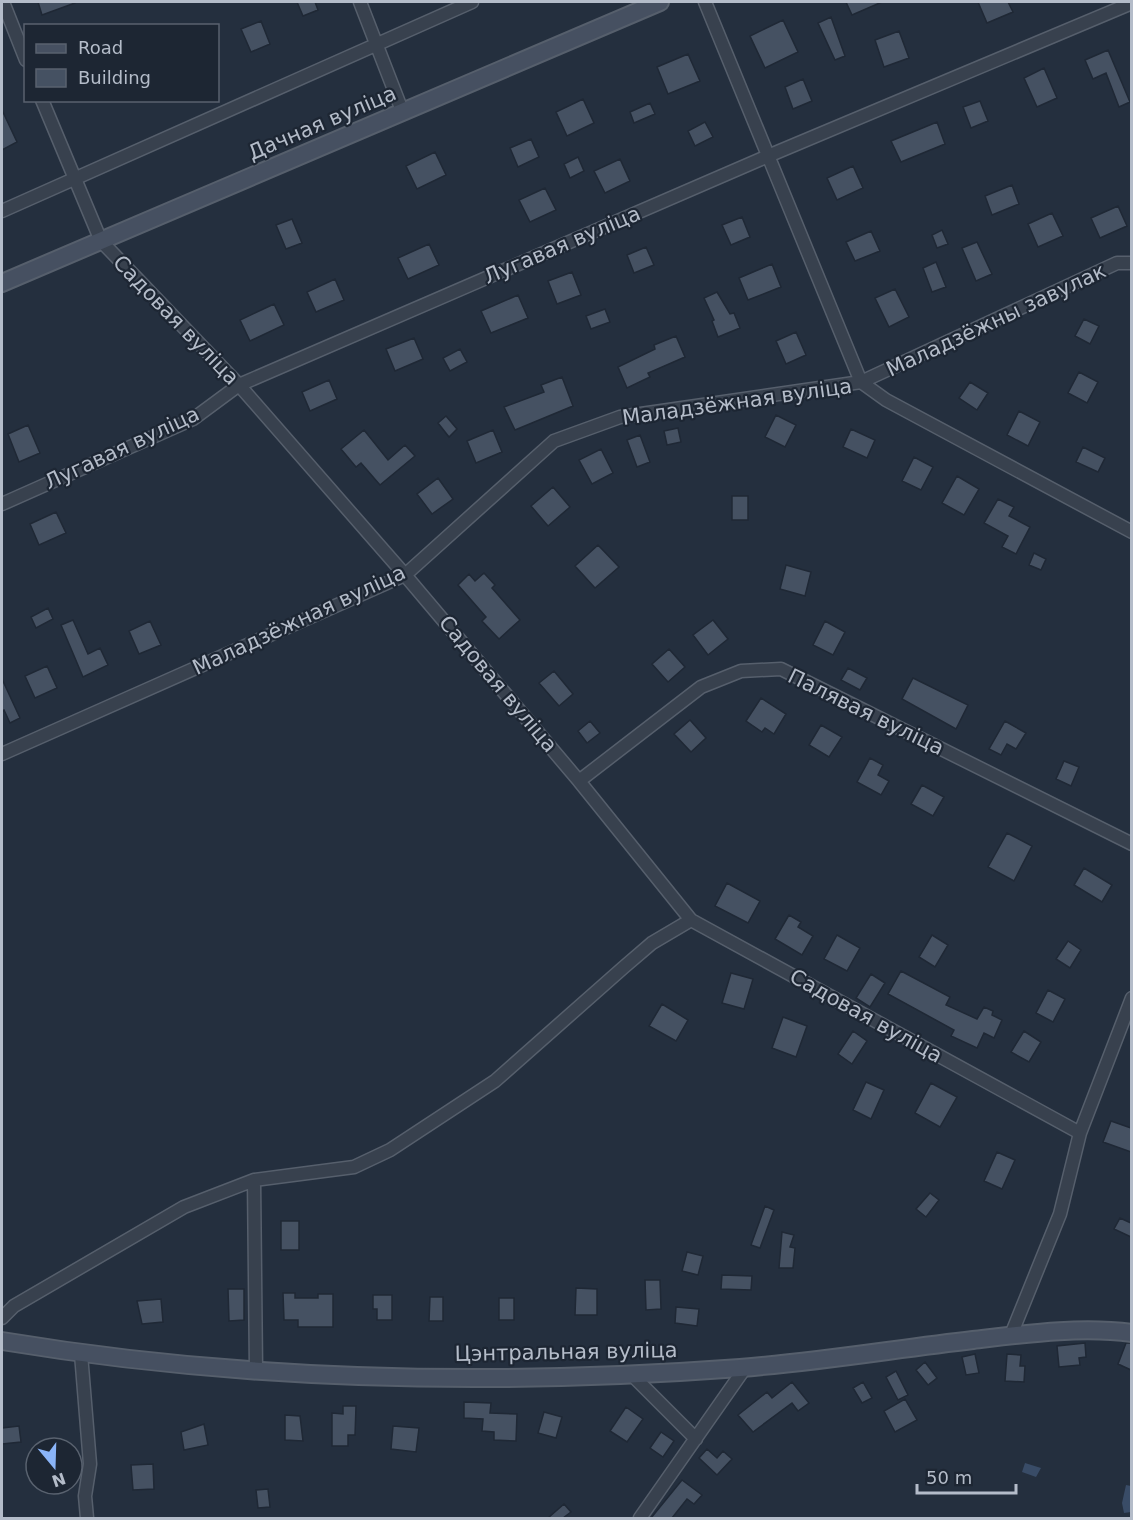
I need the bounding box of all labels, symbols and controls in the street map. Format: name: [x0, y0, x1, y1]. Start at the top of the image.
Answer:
legend: [24, 24, 219, 102]
text: Road: [78, 37, 123, 58]
text: Building: [78, 67, 151, 88]
street label: Дачная вуліца: [244, 81, 400, 165]
street label: Лугавая вуліца: [480, 201, 644, 289]
street label: Садовая вуліца: [108, 250, 244, 390]
street label: Маладзёжны завулак: [882, 258, 1110, 382]
street label: Маладзёжная вуліца: [620, 374, 854, 430]
street label: Лугавая вуліца: [41, 402, 203, 494]
street label: Маладзёжная вуліца: [189, 560, 409, 680]
street label: Садовая вуліца: [434, 611, 562, 757]
street label: Палявая вуліца: [784, 664, 948, 760]
street label: Садовая вуліца: [786, 964, 946, 1068]
street label: Цэнтральная вуліца: [454, 1338, 678, 1366]
north arrow: [24, 1436, 84, 1496]
scale bar: [917, 1457, 1016, 1495]
text: 50 m: [926, 1467, 972, 1488]
text: N: [49, 1469, 68, 1491]

